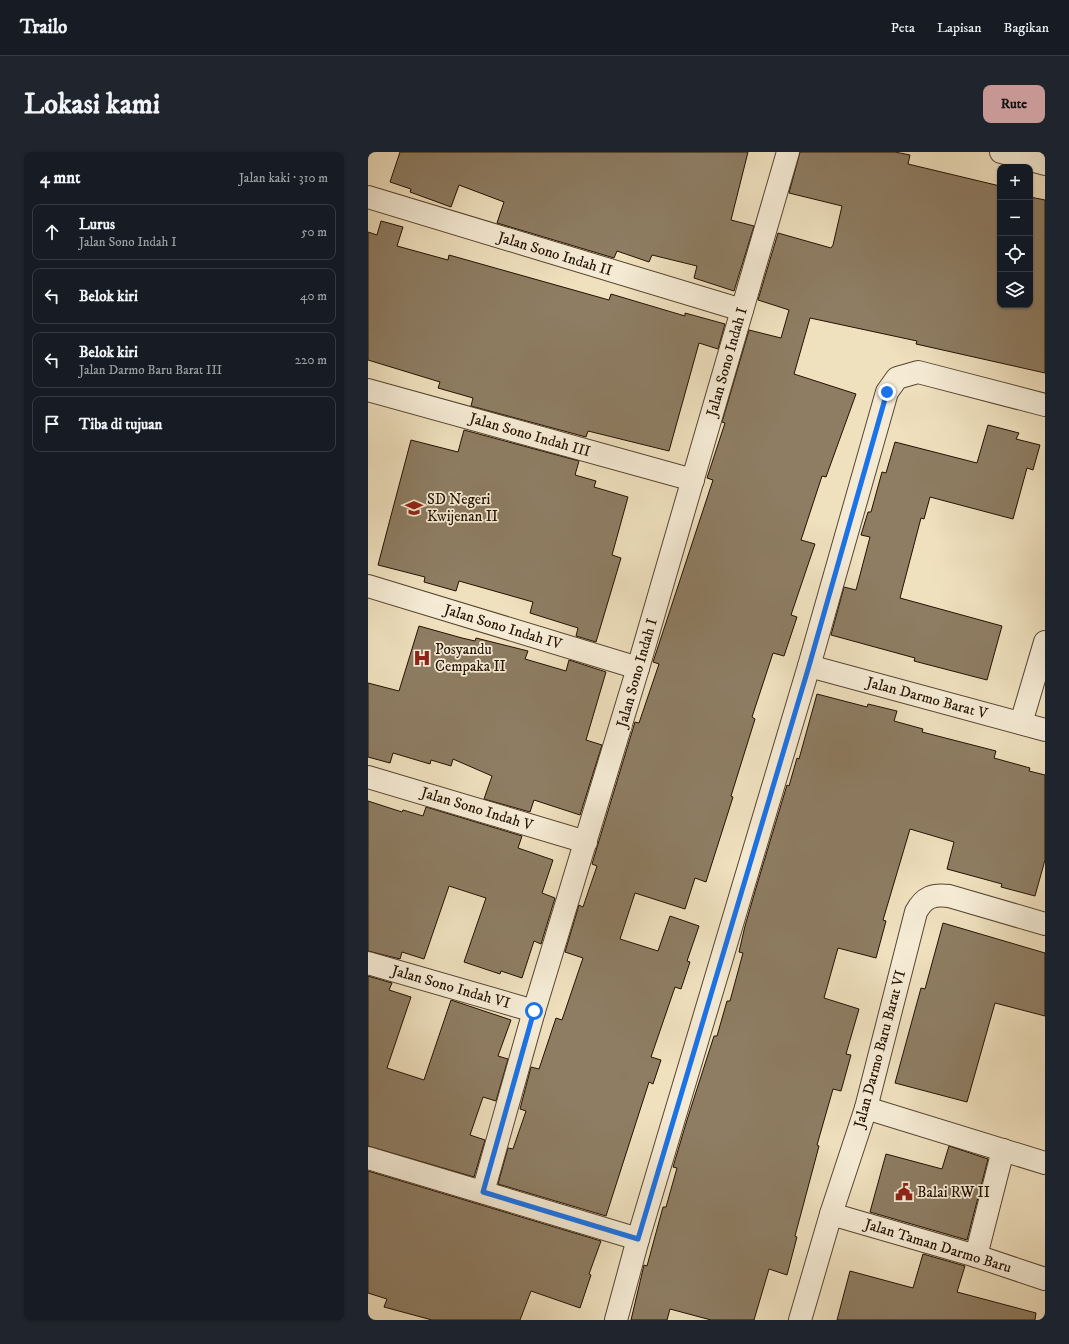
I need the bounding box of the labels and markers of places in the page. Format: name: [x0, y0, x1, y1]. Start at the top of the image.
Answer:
place label: SD Negeri Kwijenan II: [427, 490, 498, 526]
school or university icon: SD Negeri Kwijenan II: [404, 498, 424, 518]
place label: Posyandu Cempaka II: [435, 640, 506, 676]
hospital icon: Posyandu Cempaka II: [412, 648, 432, 668]
public building icon: Balai RW II: [894, 1182, 914, 1202]
place label: Balai RW II: [917, 1183, 990, 1202]

